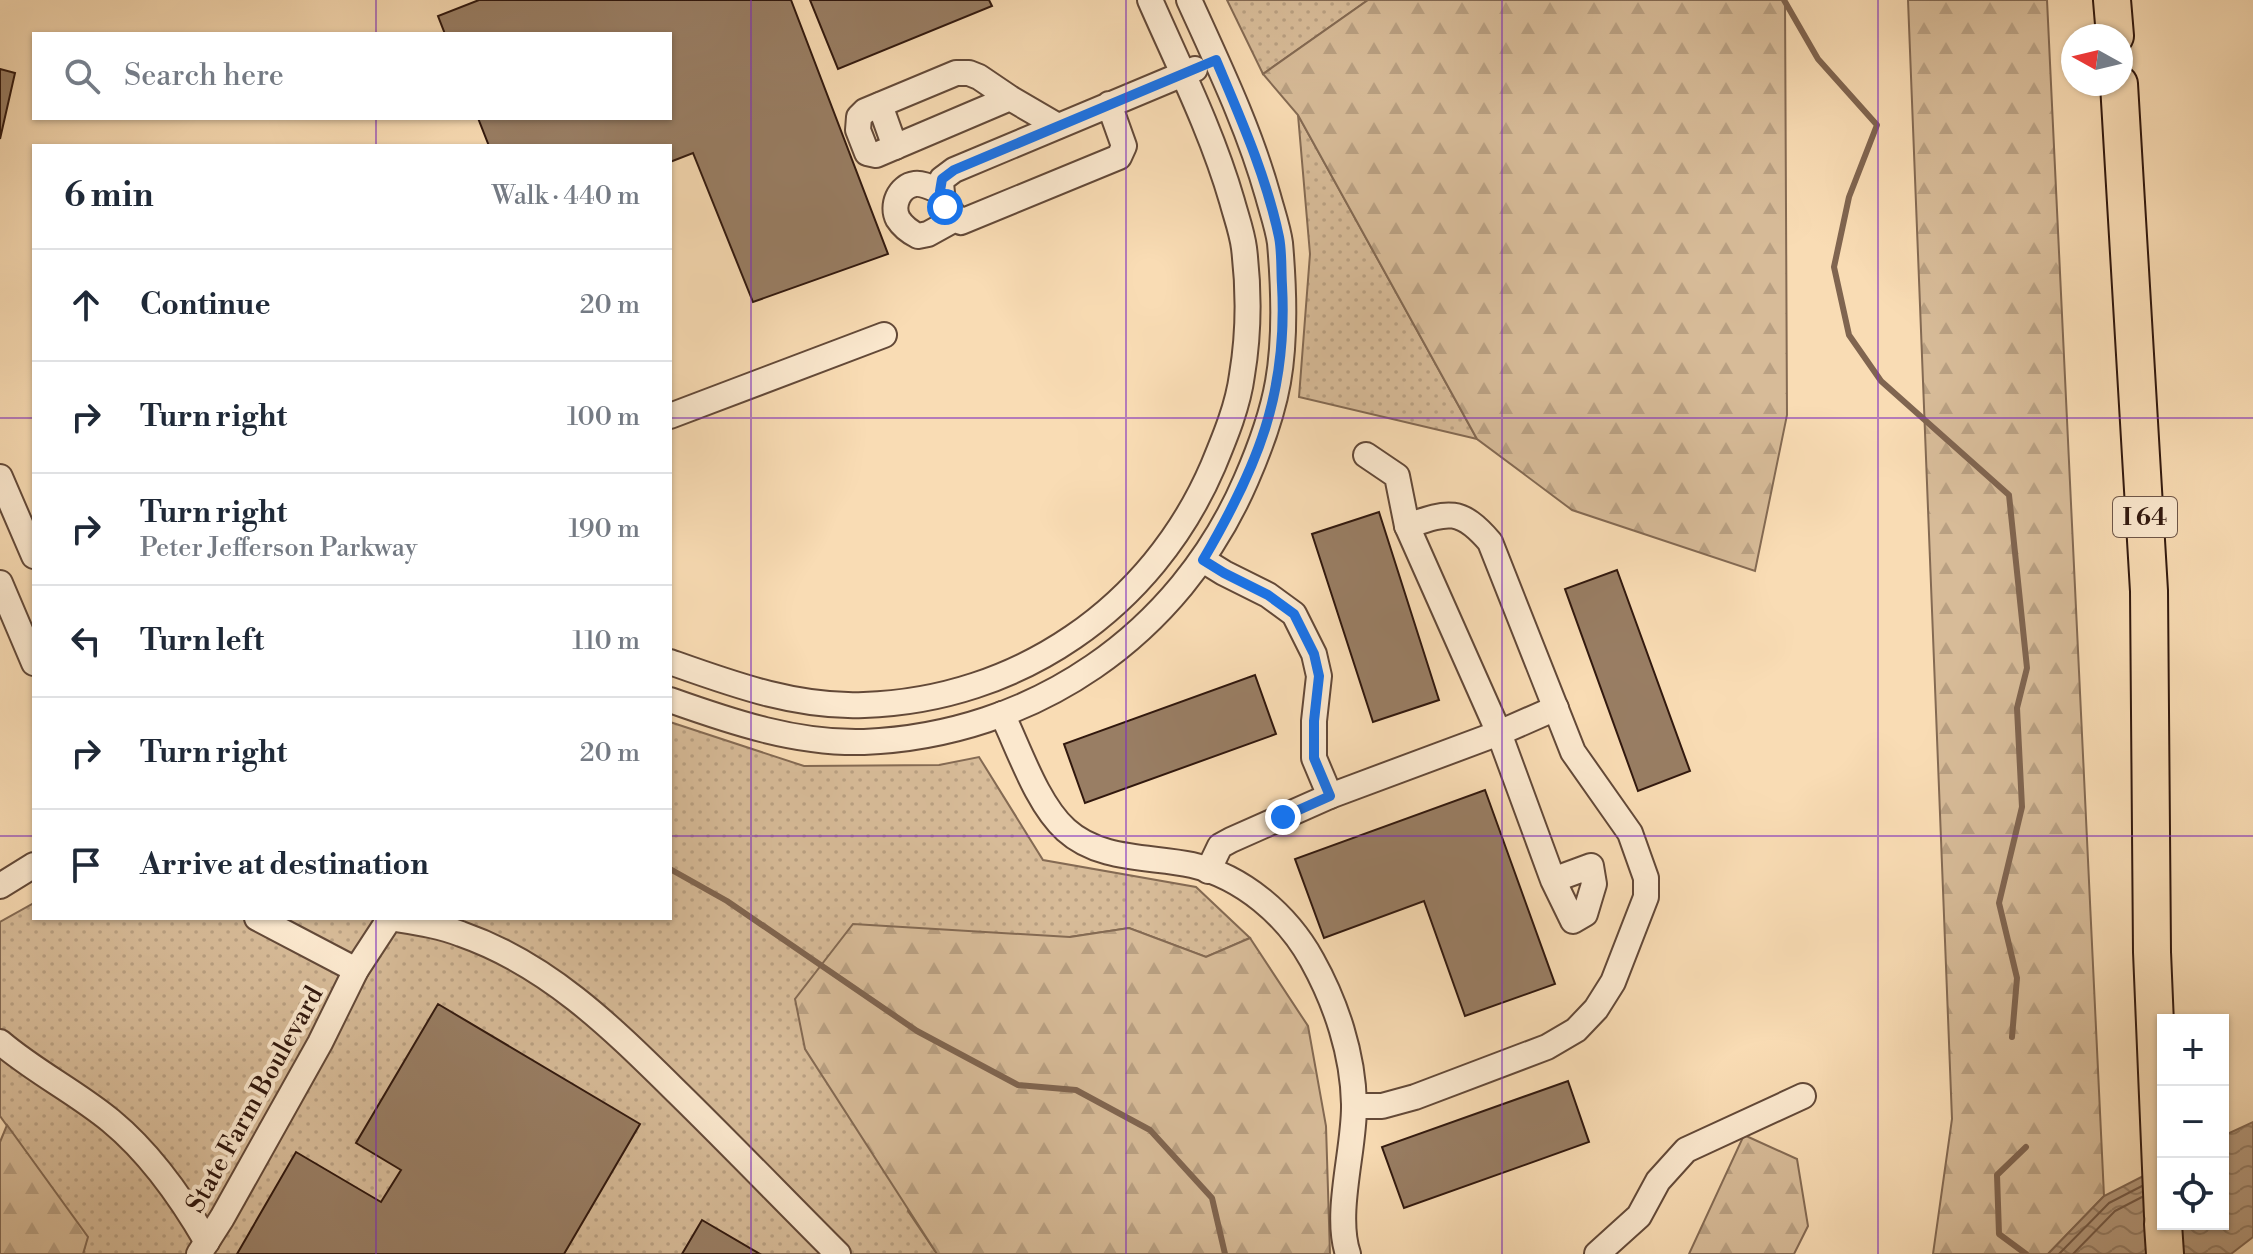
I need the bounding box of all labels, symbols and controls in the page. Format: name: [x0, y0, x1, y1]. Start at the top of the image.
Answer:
north arrow: [2061, 24, 2133, 96]
search box: [32, 32, 672, 120]
icon: search: [60, 54, 104, 98]
text: Search here: [124, 57, 284, 95]
text: 6 min: [64, 175, 154, 217]
text: Walk · 440 m: [492, 180, 640, 212]
route start: [927, 189, 963, 225]
icon: ahead: [64, 283, 108, 327]
text: Continue: [140, 286, 271, 324]
text: 20 m: [580, 289, 640, 321]
icon: right: [64, 395, 108, 439]
text: Turn right: [140, 398, 287, 436]
text: 100 m: [567, 401, 640, 433]
text: Turn right: [140, 494, 287, 532]
road number: I 64: [2113, 497, 2177, 537]
icon: right: [64, 507, 108, 551]
text: 190 m: [569, 513, 640, 545]
text: Peter Jefferson Parkway: [140, 532, 417, 564]
icon: left: [64, 619, 108, 663]
text: Turn left: [140, 622, 264, 660]
text: 110 m: [572, 625, 640, 657]
icon: right: [64, 731, 108, 775]
text: Turn right: [140, 734, 287, 772]
text: 20 m: [580, 737, 640, 769]
route end: [1265, 799, 1301, 835]
icon: arrive: [64, 843, 108, 887]
text: Arrive at destination: [140, 846, 429, 884]
street label: State Farm Boulevard: [179, 980, 331, 1218]
map controls: [2157, 1014, 2229, 1230]
button: +: [2157, 1014, 2229, 1086]
button: −: [2157, 1086, 2229, 1158]
button: locate: [2157, 1158, 2229, 1230]

